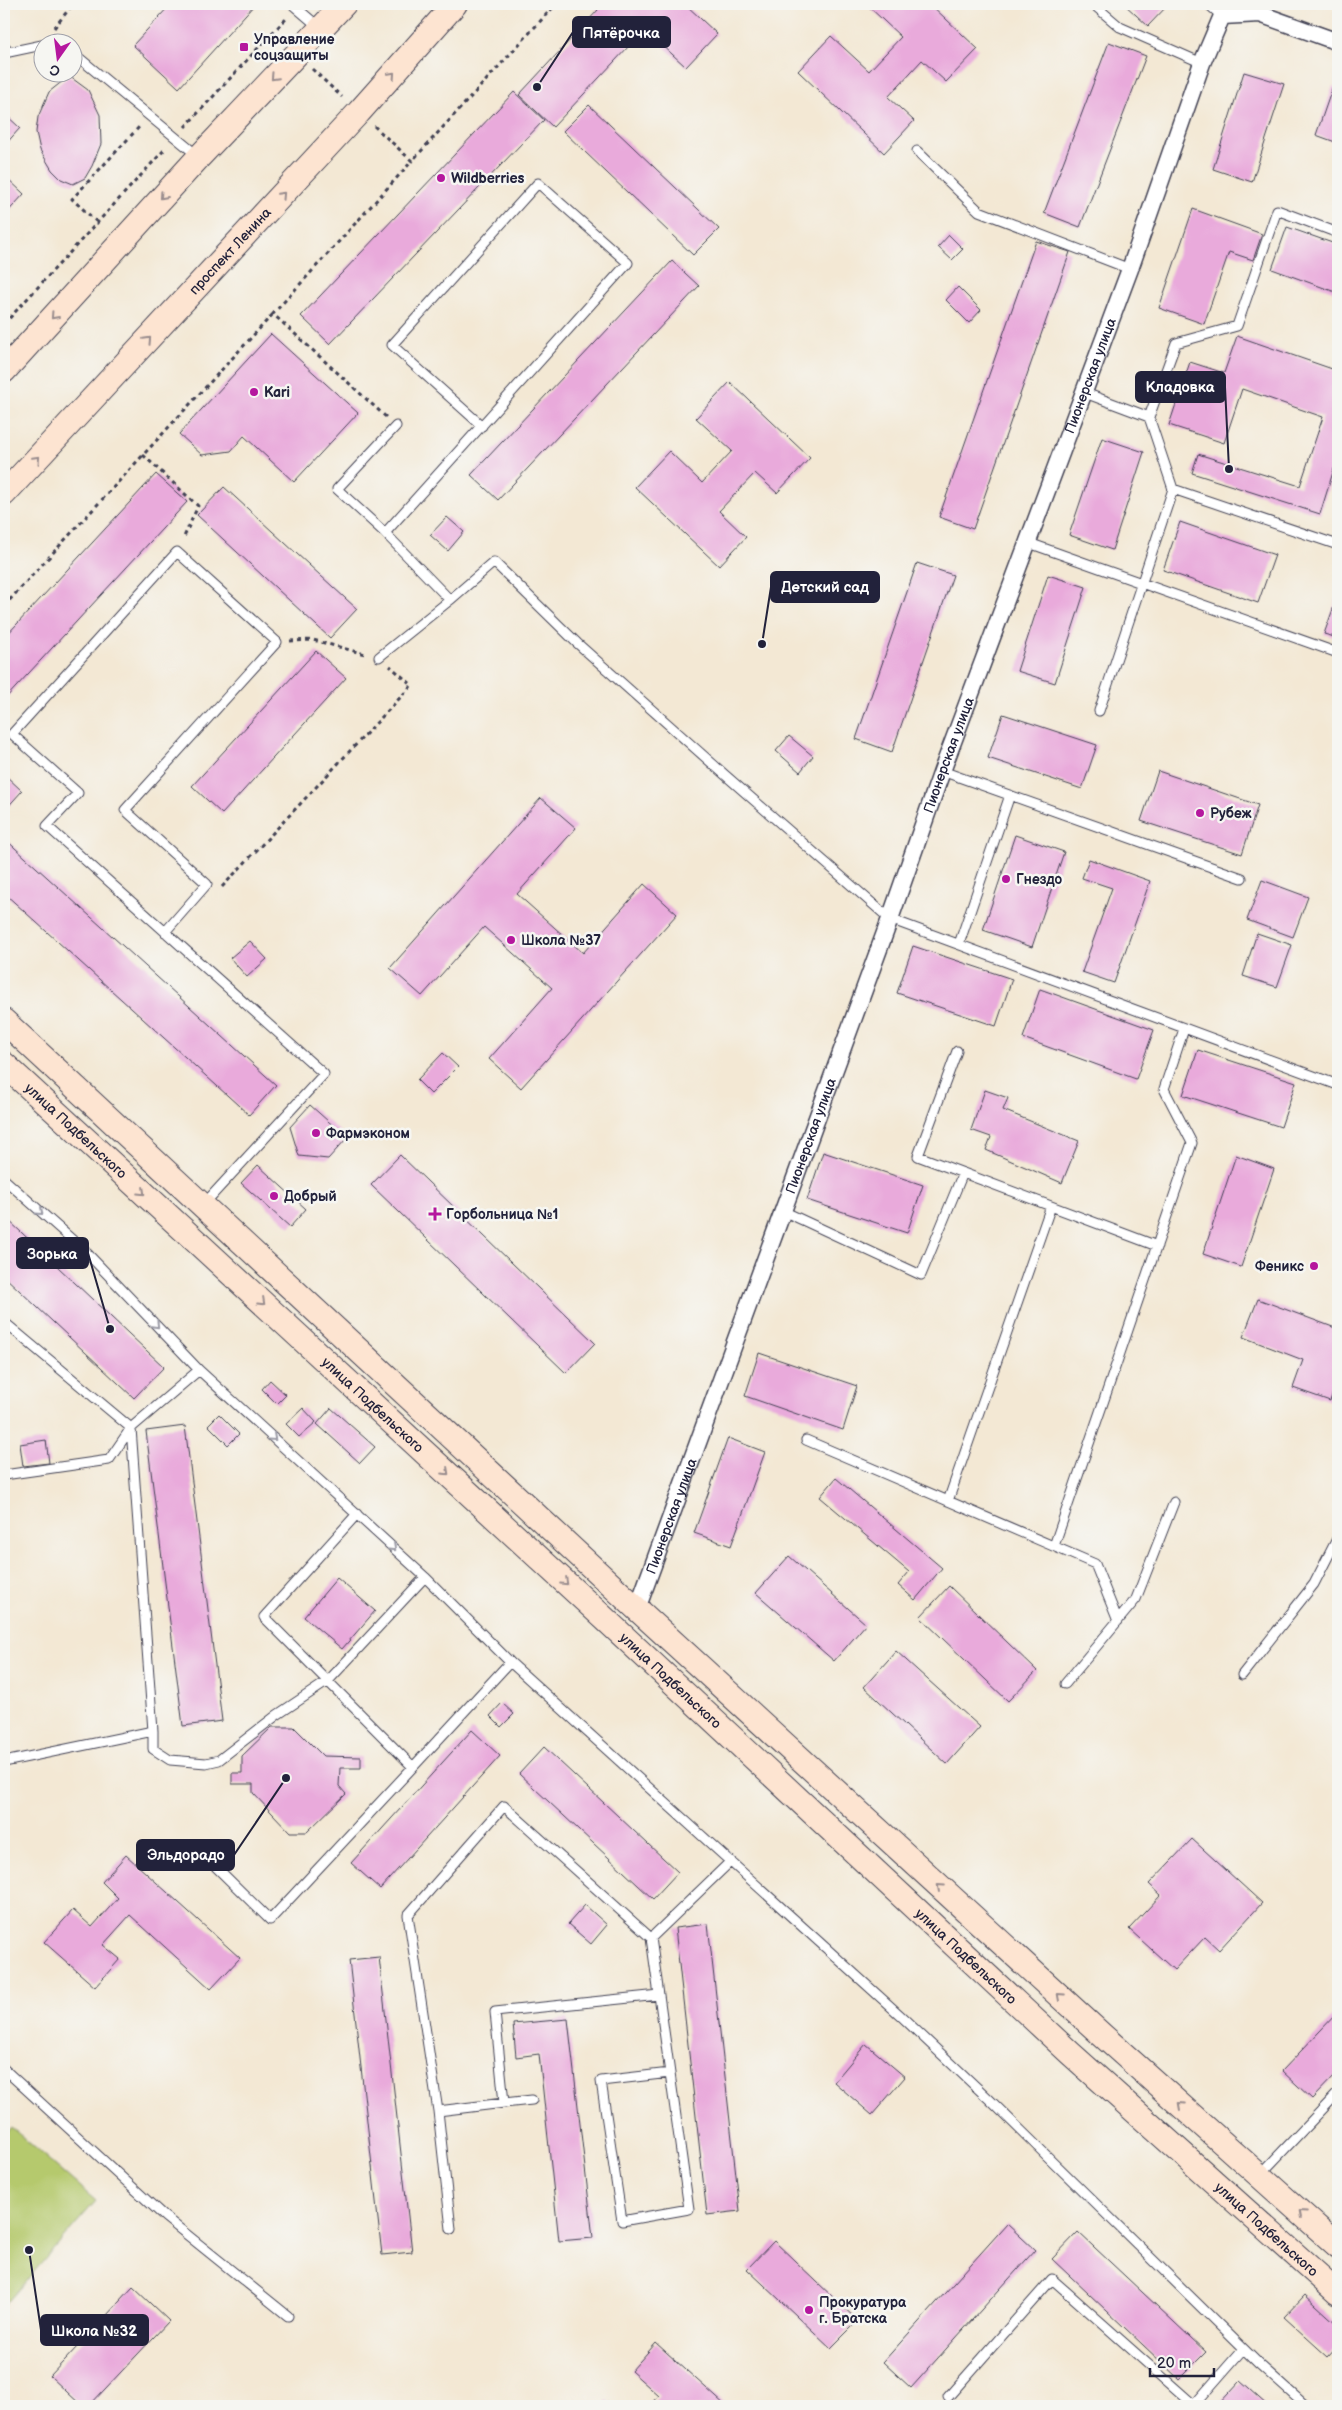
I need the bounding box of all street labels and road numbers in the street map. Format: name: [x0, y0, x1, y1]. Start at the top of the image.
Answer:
street label: проспект Ленина: [185, 203, 275, 298]
street label: Пионерская улица: [1061, 315, 1120, 436]
street label: Пионерская улица: [919, 694, 978, 815]
street label: Пионерская улица: [782, 1075, 840, 1196]
street label: улица Подбельского: [21, 1079, 131, 1182]
street label: улица Подбельского: [318, 1353, 427, 1456]
street label: Пионерская улица: [642, 1455, 700, 1576]
street label: улица Подбельского: [616, 1629, 725, 1732]
street label: улица Подбельского: [912, 1905, 1020, 2008]
street label: улица Подбельского: [1211, 2178, 1322, 2280]

